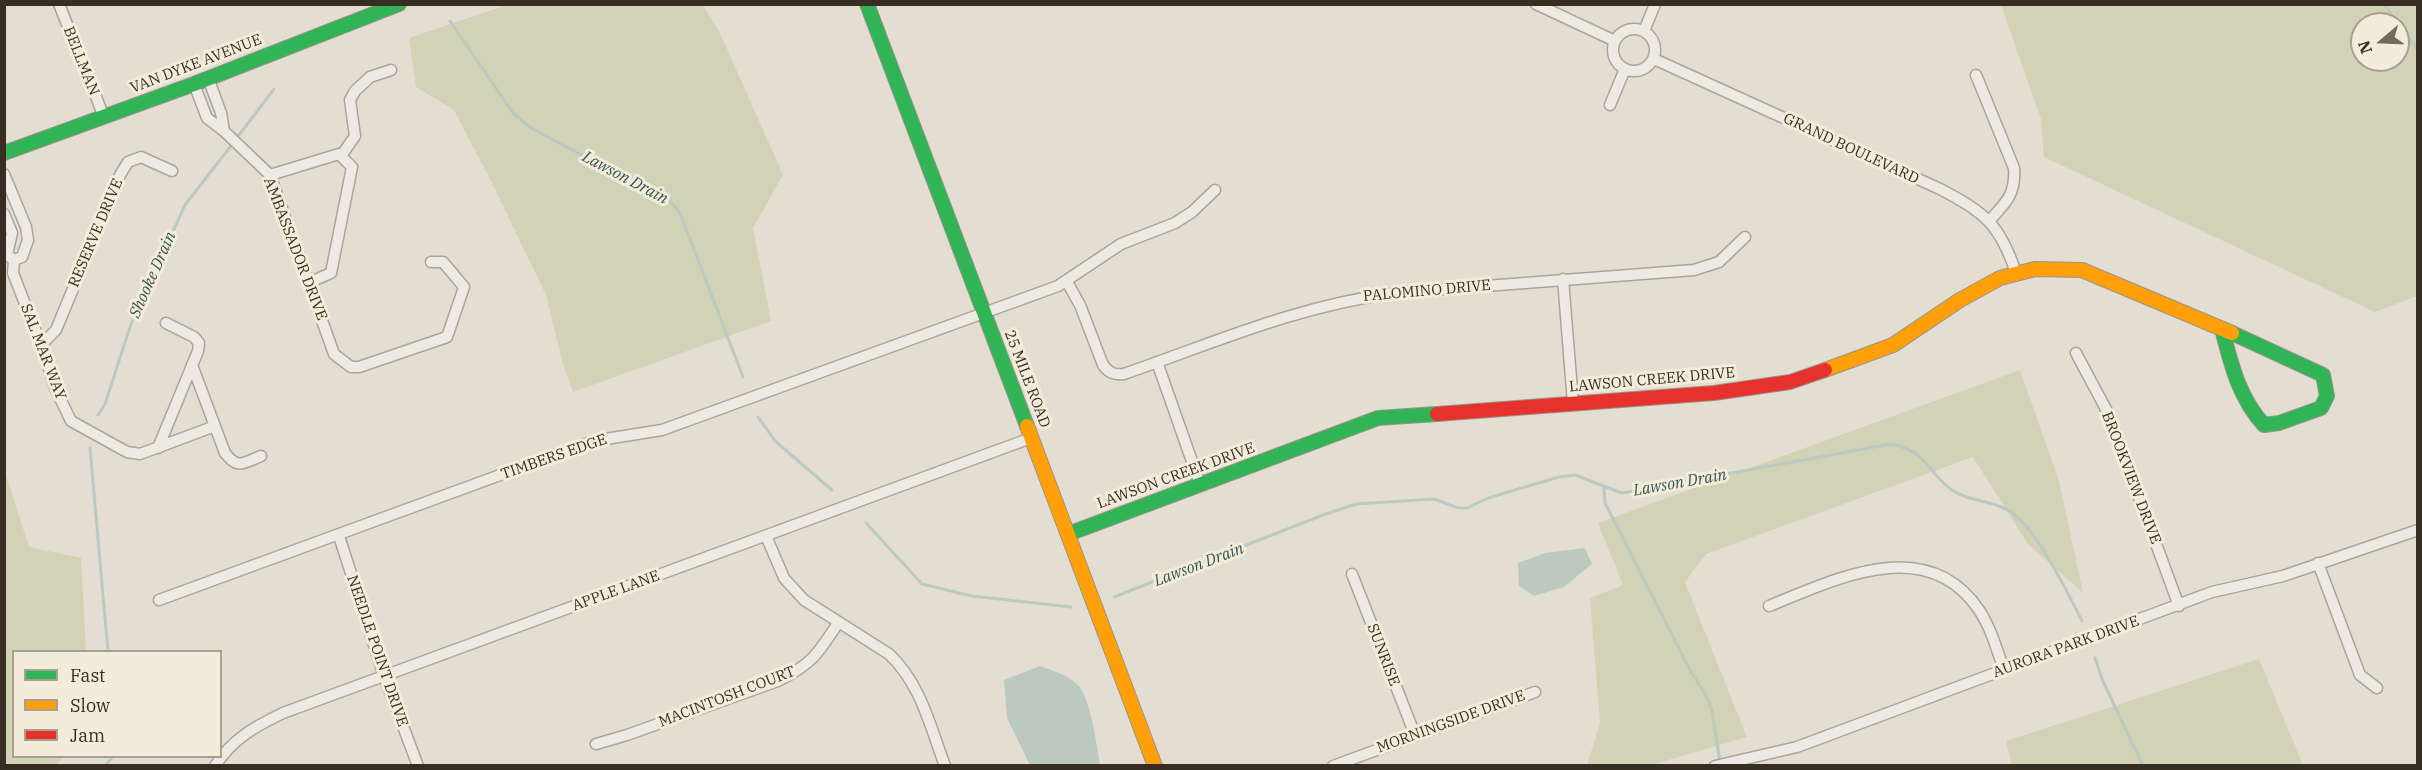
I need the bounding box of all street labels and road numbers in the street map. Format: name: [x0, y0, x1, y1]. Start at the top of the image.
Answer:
street label: BELLMAN: [59, 24, 103, 98]
street label: VAN DYKE AVENUE: [128, 31, 264, 97]
street label: GRAND BOULEVARD: [1780, 110, 1922, 188]
street label: AMBASSADOR DRIVE: [259, 175, 331, 323]
street label: RESERVE DRIVE: [65, 176, 127, 290]
street label: PALOMINO DRIVE: [1362, 276, 1492, 306]
street label: SAL MAR WAY: [16, 302, 70, 402]
street label: 25 MILE ROAD: [1000, 328, 1054, 430]
street label: LAWSON CREEK DRIVE: [1568, 364, 1736, 396]
street label: BROOKVIEW DRIVE: [2097, 409, 2165, 547]
street label: TIMBERS EDGE: [499, 430, 609, 484]
street label: LAWSON CREEK DRIVE: [1095, 439, 1257, 513]
street label: APPLE LANE: [570, 567, 662, 615]
street label: NEEDLE POINT DRIVE: [343, 573, 411, 729]
street label: AURORA PARK DRIVE: [1990, 612, 2142, 682]
street label: SUNRISE: [1363, 621, 1403, 689]
street label: MACINTOSH COURT: [656, 663, 798, 731]
street label: MORNINGSIDE DRIVE: [1374, 687, 1528, 757]

